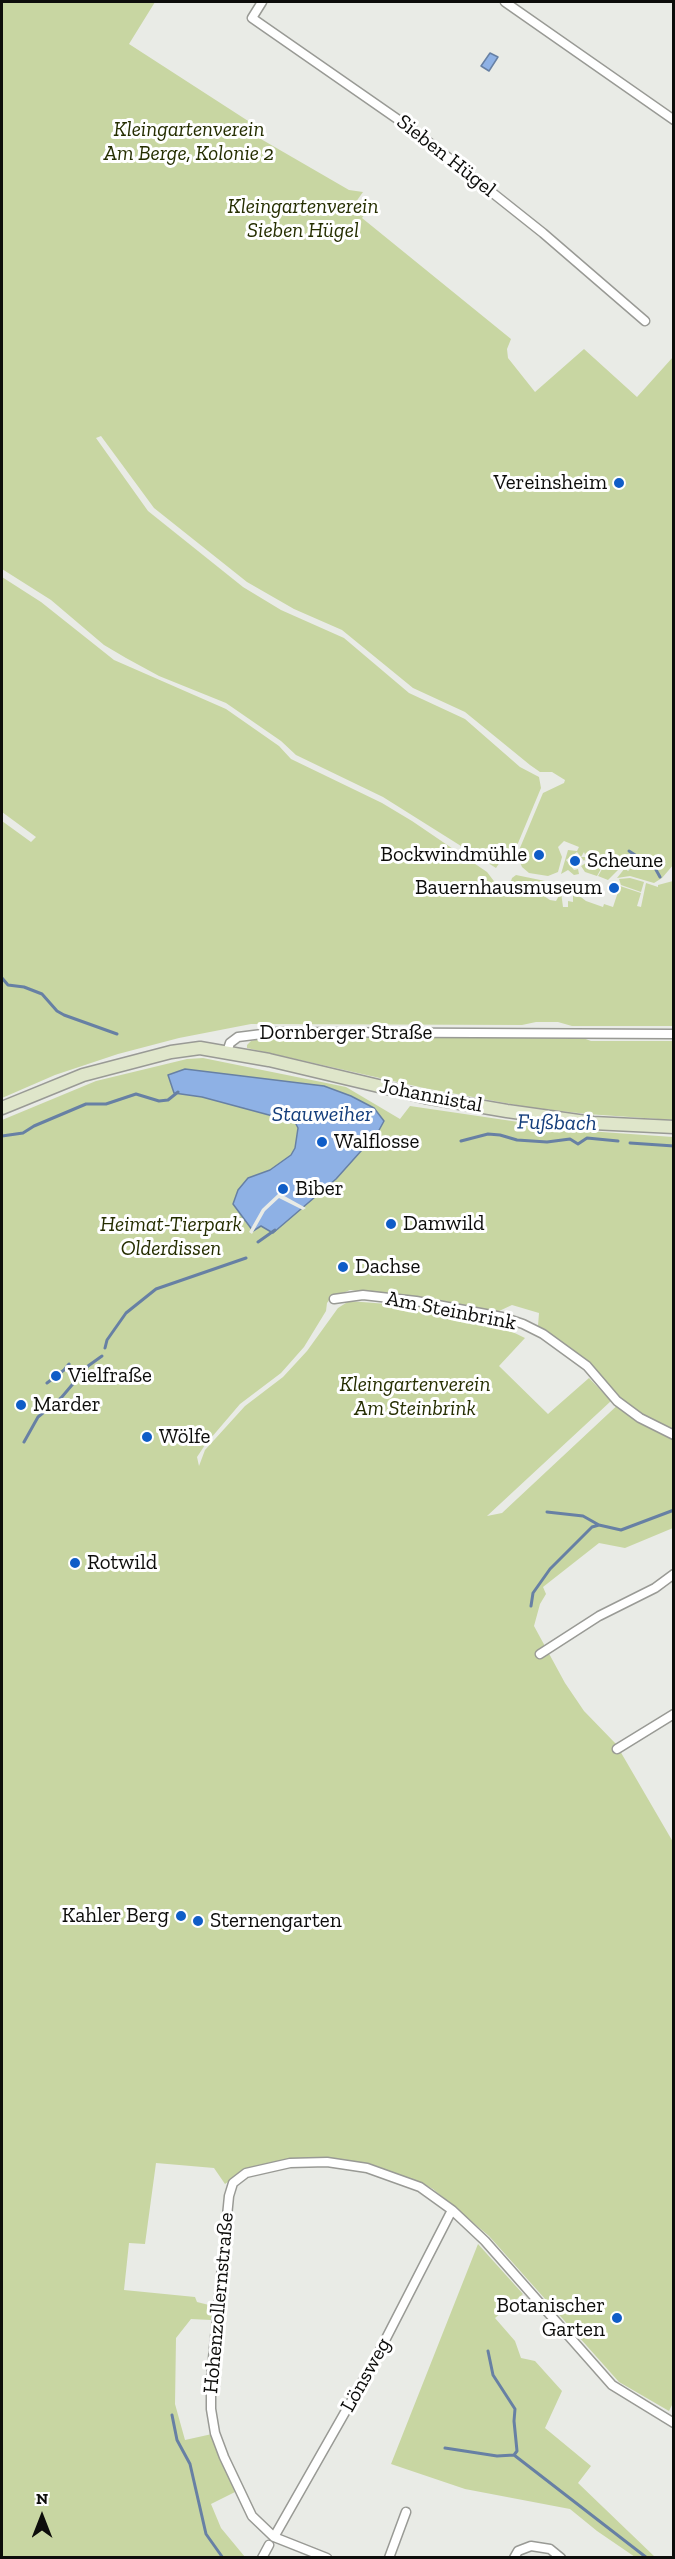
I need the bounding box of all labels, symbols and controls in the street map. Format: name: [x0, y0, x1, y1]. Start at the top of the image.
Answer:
street label: Sieben Hügel: [391, 109, 501, 203]
park label: Kleingartenverein Am Berge, Kolonie 2: [104, 117, 274, 167]
park label: Kleingartenverein Sieben Hügel: [228, 194, 378, 244]
place label: Vereinsheim: [493, 470, 607, 496]
marker: Vereinsheim: [612, 476, 626, 490]
place label: Bockwindmühle: [380, 842, 527, 868]
marker: Bockwindmühle: [532, 848, 546, 862]
place label: Scheune: [587, 848, 663, 874]
marker: Scheune: [568, 854, 582, 868]
place label: Bauernhausmuseum: [415, 875, 602, 901]
marker: Bauernhausmuseum: [607, 881, 621, 895]
street label: Dornberger Straße: [260, 1020, 432, 1046]
street label: Johannistal: [377, 1074, 485, 1118]
water label: Stauweiher: [272, 1102, 372, 1128]
water label: Fußbach: [517, 1109, 597, 1137]
place label: Walflosse: [334, 1129, 419, 1155]
marker: Walflosse: [315, 1135, 329, 1149]
place label: Biber: [295, 1176, 343, 1202]
marker: Biber: [276, 1182, 290, 1196]
place label: Damwild: [403, 1211, 485, 1237]
park label: Heimat-Tierpark Olderdissen: [100, 1212, 242, 1262]
marker: Damwild: [384, 1217, 398, 1231]
place label: Dachse: [355, 1254, 420, 1280]
marker: Dachse: [336, 1260, 350, 1274]
street label: Am Steinbrink: [384, 1286, 518, 1336]
place label: Vielfraße: [68, 1363, 152, 1389]
marker: Vielfraße: [49, 1369, 63, 1383]
park label: Kleingartenverein Am Steinbrink: [340, 1372, 490, 1422]
place label: Marder: [33, 1392, 100, 1418]
marker: Marder: [14, 1398, 28, 1412]
place label: Wölfe: [159, 1424, 210, 1450]
marker: Wölfe: [140, 1430, 154, 1444]
place label: Rotwild: [87, 1550, 157, 1576]
marker: Rotwild: [68, 1556, 82, 1570]
place label: Kahler Berg: [62, 1903, 169, 1929]
place label: Sternengarten: [210, 1908, 342, 1934]
marker: Kahler Berg: [174, 1909, 188, 1923]
marker: Sternengarten: [191, 1914, 205, 1928]
street label: Hohenzollernstraße: [199, 2211, 239, 2395]
place label: Botanischer Garten: [496, 2293, 605, 2343]
marker: Botanischer Garten: [610, 2311, 624, 2325]
street label: Lönsweg: [335, 2334, 397, 2416]
north arrow: [12, 2487, 72, 2547]
text: N: [36, 2489, 48, 2508]

